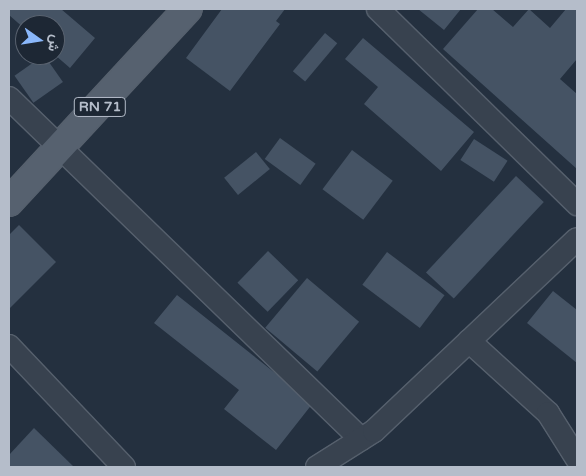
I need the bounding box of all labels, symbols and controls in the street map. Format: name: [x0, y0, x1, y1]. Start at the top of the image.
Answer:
north arrow: [15, 15, 65, 65]
text: ش: [44, 33, 64, 53]
road number: RN 71: [74, 95, 126, 118]

